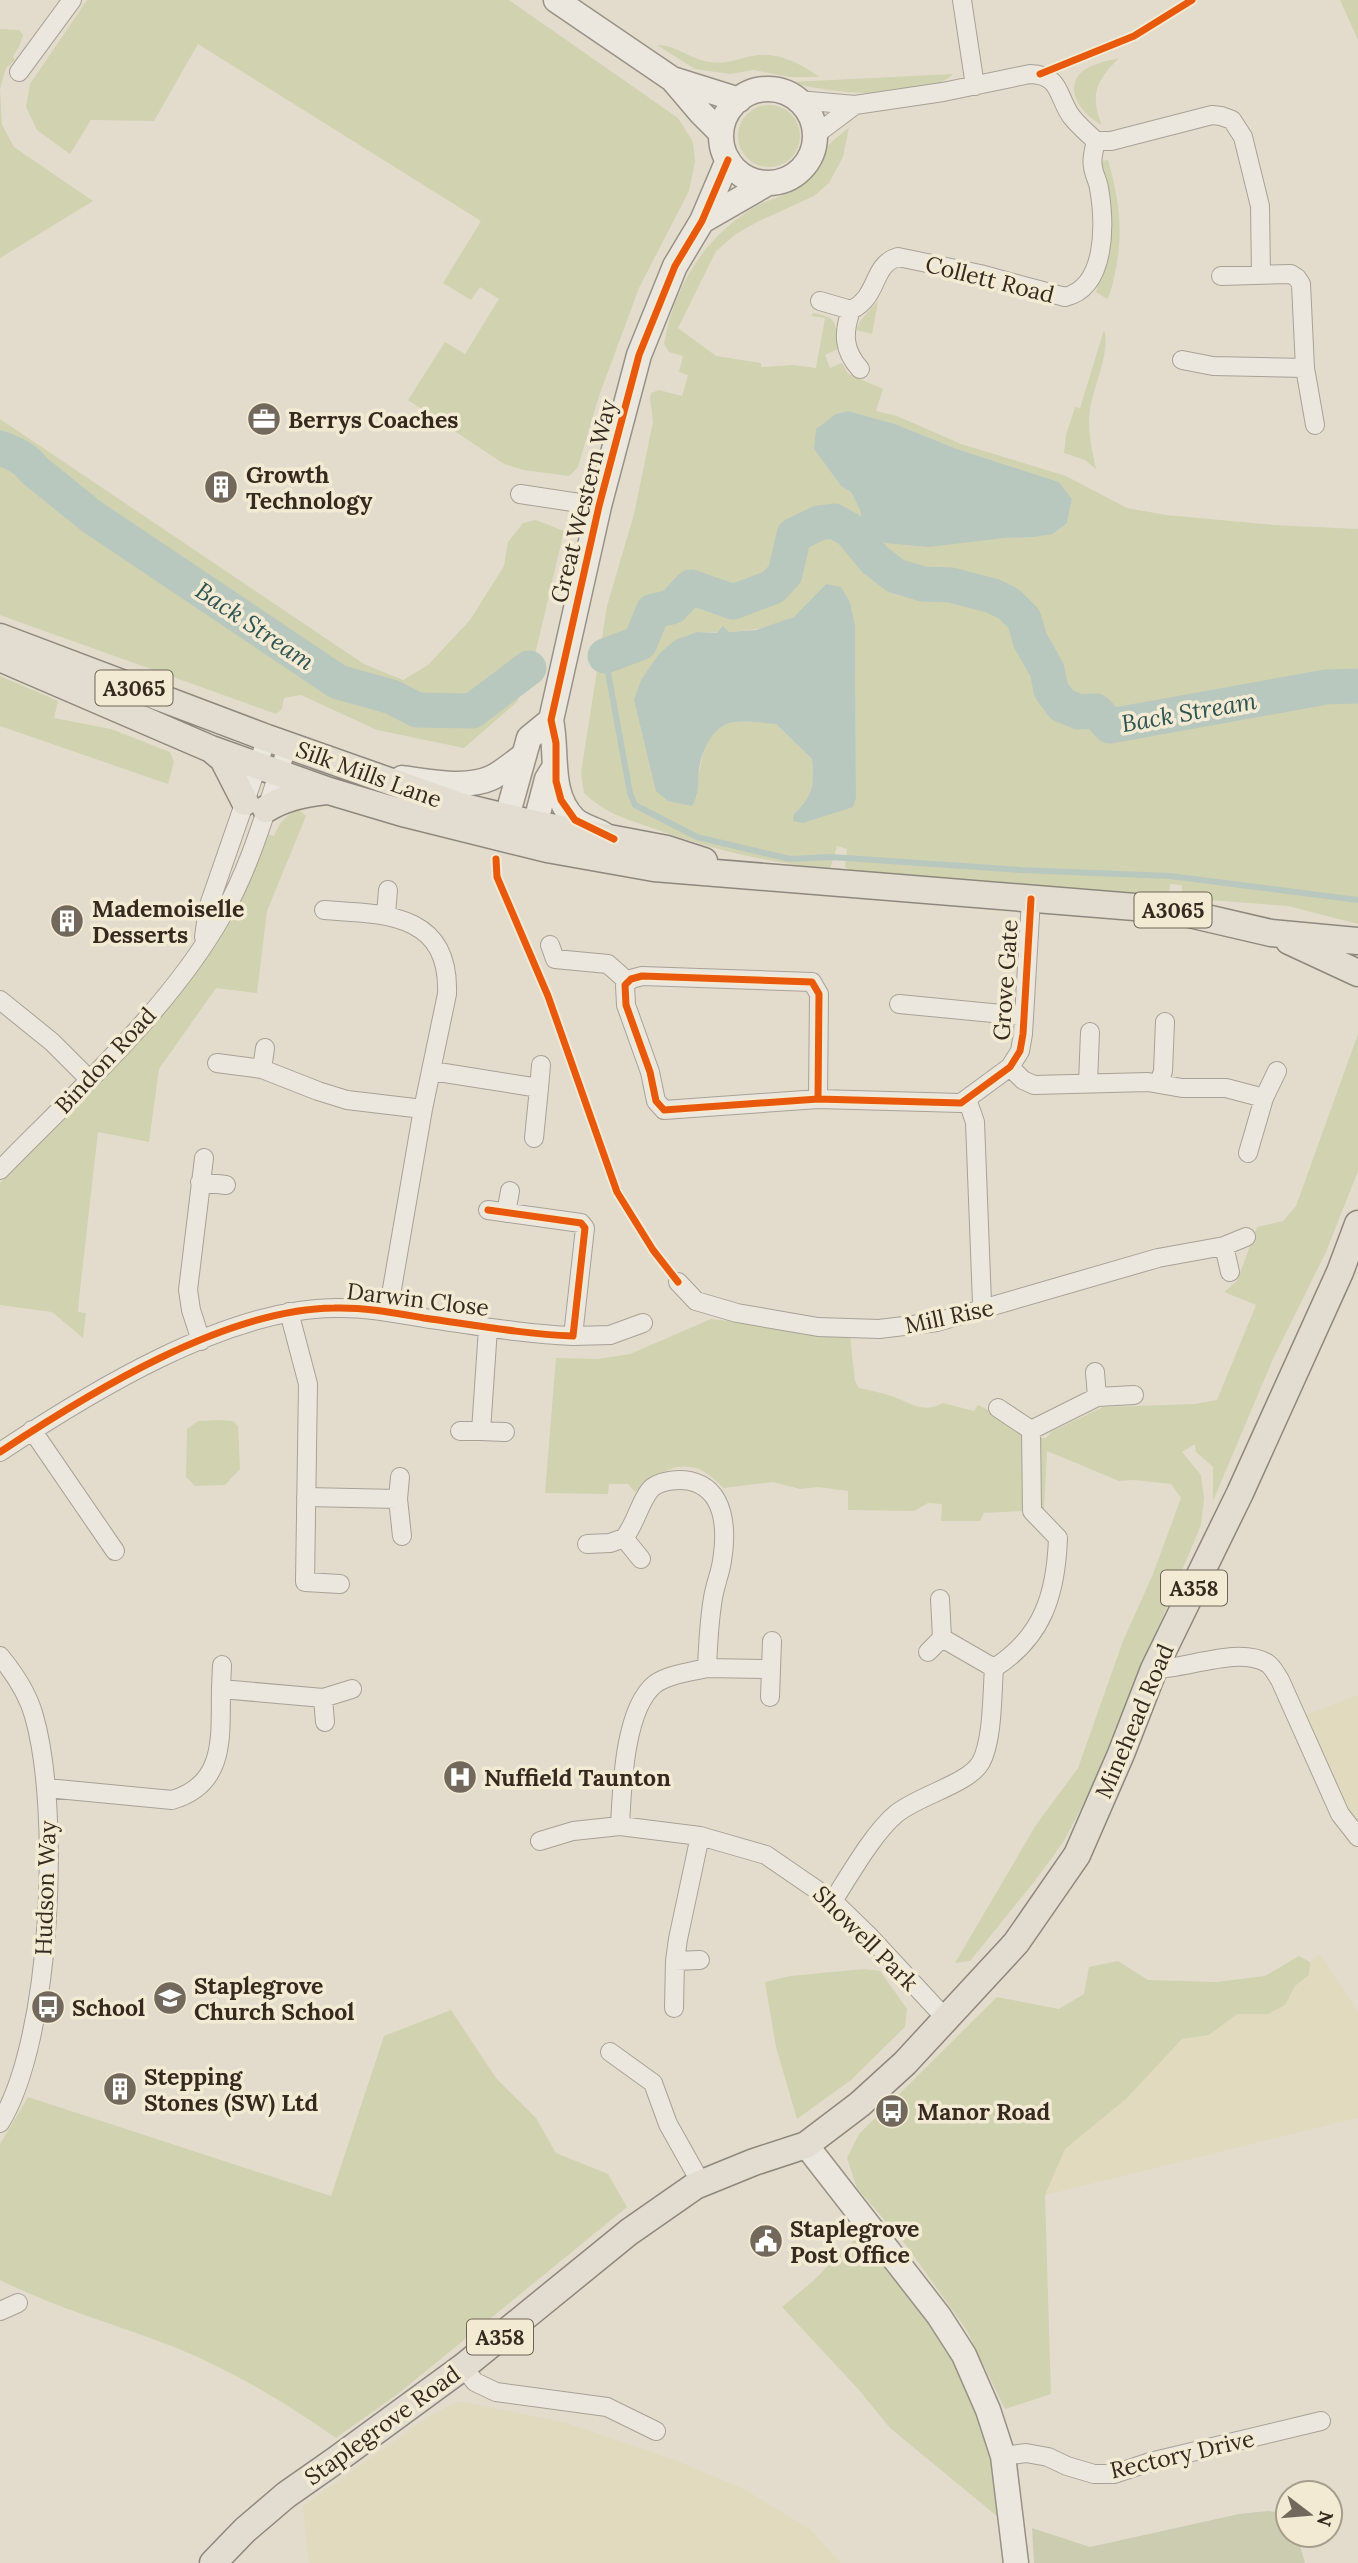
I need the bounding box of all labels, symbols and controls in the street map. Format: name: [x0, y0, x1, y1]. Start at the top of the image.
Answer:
street label: Collett Road: [923, 249, 1058, 309]
street label: Great Western Way: [544, 395, 623, 606]
office icon: Berrys Coaches: [245, 400, 283, 438]
place label: Berrys Coaches: [288, 405, 458, 434]
place label: Growth Technology: [246, 460, 373, 515]
building icon: Growth Technology: [202, 468, 240, 506]
water label: Back Stream: [190, 575, 320, 677]
road number: A3065: [96, 670, 172, 706]
water label: Back Stream: [1119, 685, 1259, 739]
street label: Silk Mills Lane: [292, 734, 446, 814]
road number: A3065: [1134, 892, 1212, 928]
place label: Mademoiselle Desserts: [92, 894, 244, 949]
building icon: Mademoiselle Desserts: [48, 902, 86, 940]
street label: Grove Gate: [986, 919, 1024, 1041]
street label: Bindon Road: [48, 1001, 162, 1119]
street label: Darwin Close: [345, 1276, 491, 1322]
street label: Mill Rise: [902, 1292, 996, 1340]
road number: A358: [1161, 1570, 1227, 1606]
street label: Minehead Road: [1088, 1639, 1180, 1803]
hospital icon: Nuffield Taunton: [441, 1758, 479, 1796]
place label: Nuffield Taunton: [484, 1763, 671, 1792]
street label: Hudson Way: [28, 1819, 62, 1956]
street label: Showell Park: [807, 1879, 925, 1997]
place label: Staplegrove Church School: [194, 1971, 354, 2026]
school or university icon: Staplegrove Church School: [151, 1979, 189, 2017]
bus stop icon: School: [29, 1988, 67, 2026]
place label: School: [72, 1993, 145, 2022]
place label: Stepping Stones (SW) Ltd: [144, 2062, 318, 2118]
building icon: Stepping Stones (SW) Ltd: [101, 2070, 139, 2108]
bus stop icon: Manor Road: [873, 2092, 911, 2130]
place label: Manor Road: [917, 2097, 1051, 2126]
place label: Staplegrove Post Office: [790, 2214, 919, 2269]
public building icon: Staplegrove Post Office: [747, 2222, 785, 2260]
road number: A358: [467, 2320, 533, 2354]
street label: Staplegrove Road: [298, 2359, 466, 2491]
street label: Rectory Drive: [1107, 2423, 1257, 2485]
north arrow: [1274, 2479, 1344, 2549]
text: N: [1312, 2508, 1339, 2529]

